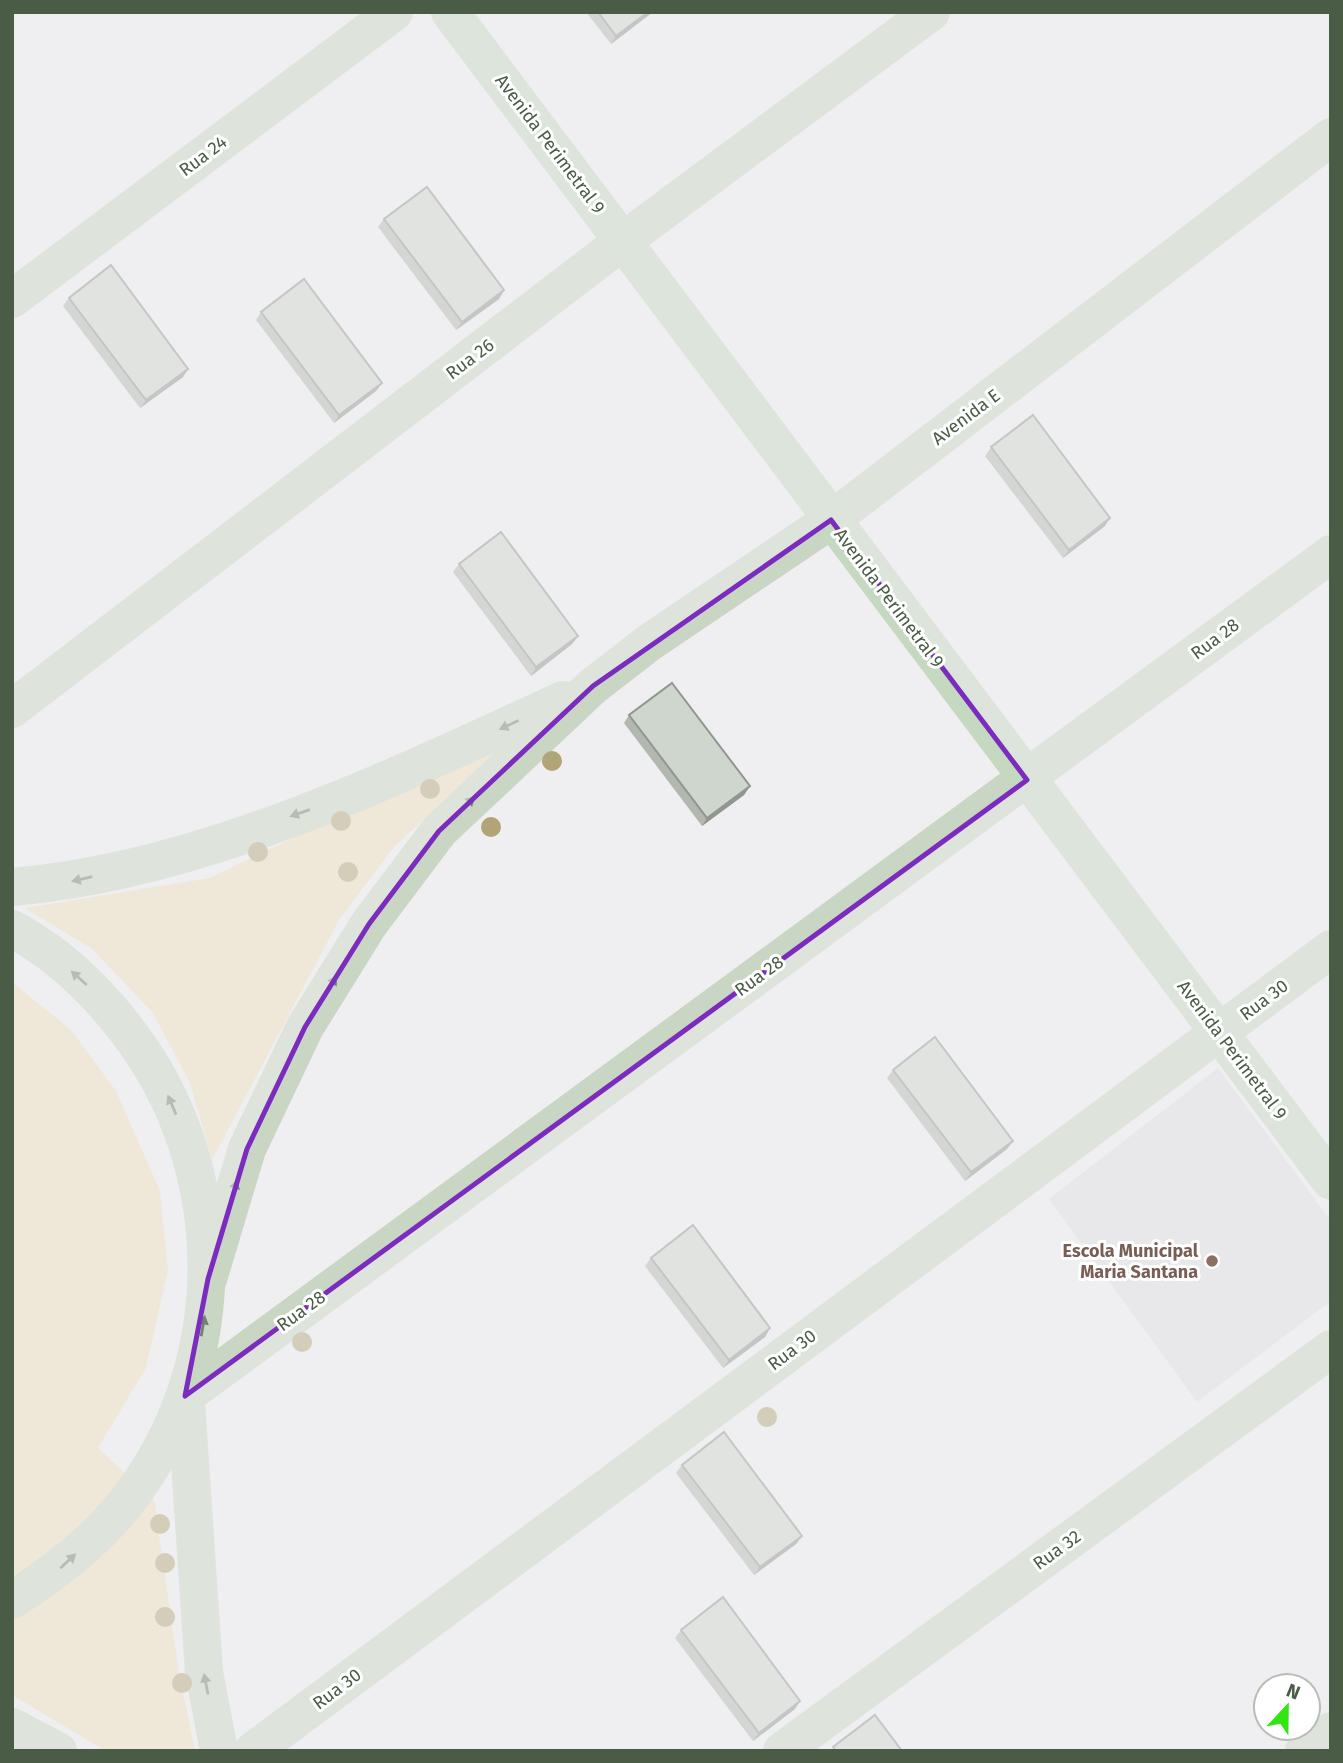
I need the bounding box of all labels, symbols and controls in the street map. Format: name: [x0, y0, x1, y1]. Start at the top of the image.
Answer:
street label: Avenida Perimetral 9: [490, 70, 610, 218]
street label: Rua 24: [175, 131, 231, 181]
street label: Rua 26: [442, 334, 498, 384]
street label: Avenida E: [928, 384, 1004, 450]
street label: Avenida Perimetral 9: [829, 524, 949, 672]
street label: Rua 28: [1187, 614, 1244, 664]
one-way arrow: [499, 719, 519, 731]
one-way arrow: [458, 797, 475, 813]
one-way arrow: [289, 808, 310, 819]
one-way arrow: [71, 874, 93, 885]
street label: Rua 28: [730, 951, 788, 1001]
one-way arrow: [70, 970, 88, 986]
street label: Rua 30: [1235, 975, 1293, 1025]
one-way arrow: [324, 976, 337, 995]
street label: Avenida Perimetral 9: [1172, 976, 1292, 1124]
one-way arrow: [166, 1094, 177, 1115]
one-way arrow: [229, 1180, 240, 1201]
place label: Escola Municipal Maria Santana: [1063, 1240, 1199, 1283]
marker: Escola Municipal Maria Santana: [1204, 1253, 1220, 1269]
street label: Rua 28: [272, 1286, 330, 1336]
one-way arrow: [198, 1315, 209, 1337]
street label: Rua 30: [763, 1325, 821, 1375]
street label: Rua 32: [1029, 1525, 1085, 1575]
one-way arrow: [59, 1554, 76, 1570]
street label: Rua 30: [308, 1664, 366, 1714]
north arrow: [1252, 1672, 1322, 1742]
one-way arrow: [200, 1673, 211, 1695]
text: N: [1283, 1679, 1303, 1705]

